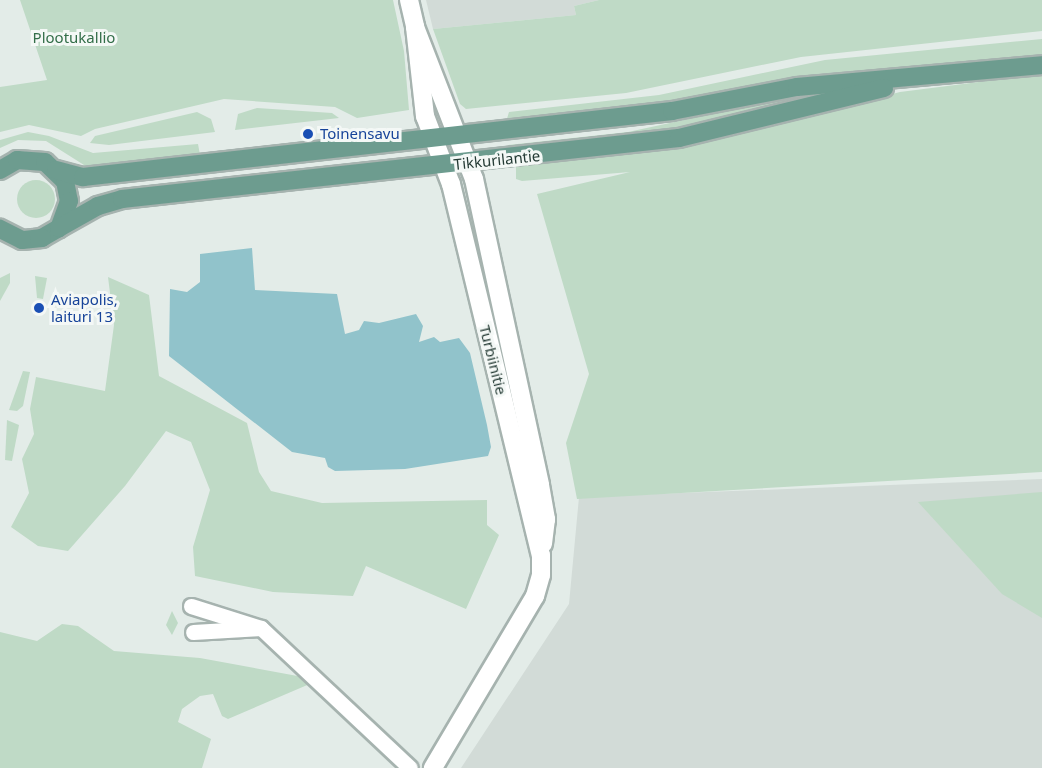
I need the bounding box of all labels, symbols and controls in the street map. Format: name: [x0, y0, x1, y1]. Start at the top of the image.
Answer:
park label: Plootukallio: [33, 29, 115, 47]
place label: Toinensavu: [320, 125, 400, 143]
marker: Toinensavu: [301, 127, 315, 141]
street label: Tikkurilantie: [453, 147, 541, 173]
place label: Aviapolis, laituri 13: [51, 290, 118, 325]
marker: Aviapolis, laituri 13: [32, 301, 46, 315]
street label: Turbiinitie: [476, 323, 510, 397]

